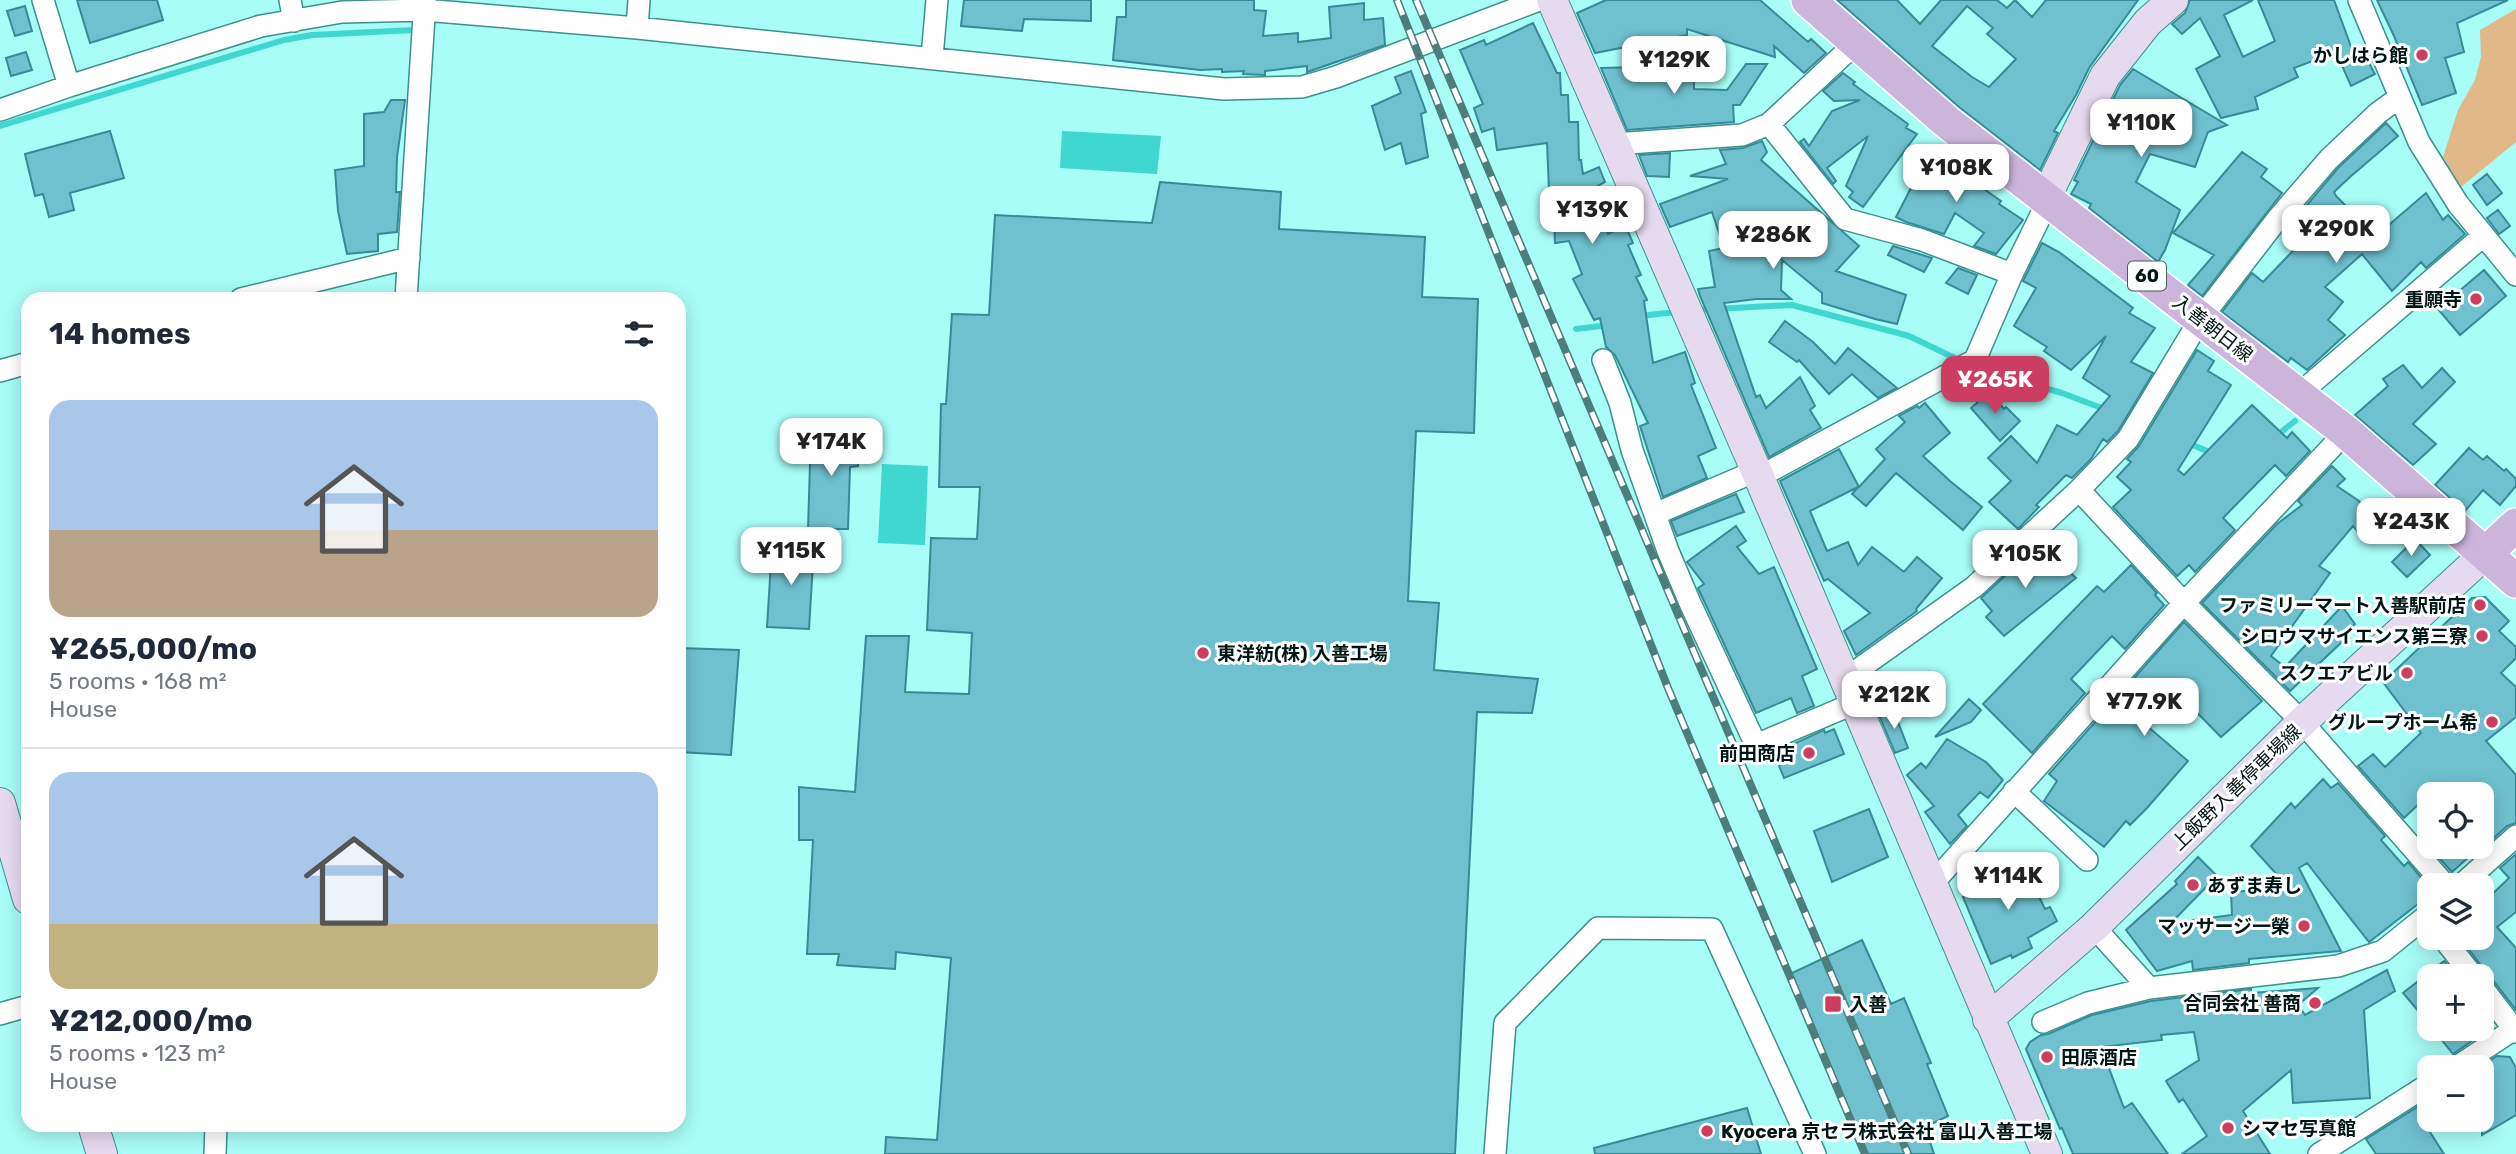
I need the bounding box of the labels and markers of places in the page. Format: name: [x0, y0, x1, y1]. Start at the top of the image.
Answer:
pin: ¥129K: [1625, 36, 1723, 96]
place label: かしはら館: [2313, 44, 2408, 67]
marker: かしはら館: [2414, 47, 2430, 63]
pin: ¥110K: [2092, 100, 2190, 159]
pin: ¥108K: [1907, 144, 2005, 204]
pin: ¥139K: [1543, 187, 1641, 246]
pin: ¥290K: [2287, 205, 2385, 265]
pin: ¥286K: [1724, 212, 1822, 271]
place label: 重願寺: [2405, 288, 2462, 311]
marker: 重願寺: [2468, 291, 2484, 307]
pin: ¥265K: [1946, 356, 2044, 416]
pin: ¥174K: [782, 419, 880, 478]
pin: ¥243K: [2362, 498, 2460, 558]
pin: ¥115K: [742, 528, 840, 587]
pin: ¥105K: [1976, 530, 2074, 590]
place label: ファミリーマート入善駅前店: [2219, 594, 2466, 617]
marker: ファミリーマート入善駅前店: [2472, 597, 2488, 613]
place label: シロウマサイエンス第三寮: [2241, 625, 2468, 648]
marker: シロウマサイエンス第三寮: [2474, 628, 2490, 644]
place label: 東洋紡(株) 入善工場: [1217, 642, 1388, 665]
marker: 東洋紡(株) 入善工場: [1195, 645, 1211, 661]
place label: スクエアビル: [2279, 662, 2393, 685]
marker: スクエアビル: [2399, 665, 2415, 681]
pin: ¥212K: [1845, 672, 1943, 731]
pin: ¥77.9K: [2087, 678, 2201, 738]
place label: グループホーム希: [2328, 711, 2478, 734]
marker: グループホーム希: [2484, 714, 2500, 730]
place label: 前田商店: [1719, 742, 1795, 765]
marker: 前田商店: [1801, 745, 1817, 761]
pin: ¥114K: [1959, 852, 2057, 912]
place label: あずま寿し: [2207, 874, 2302, 897]
marker: あずま寿し: [2185, 877, 2201, 893]
place label: マッサージ一榮: [2157, 915, 2290, 938]
marker: マッサージ一榮: [2296, 918, 2312, 934]
place label: 合同会社 善商: [2183, 992, 2301, 1015]
place label: 入善: [1849, 993, 1887, 1016]
marker: 入善: [1823, 994, 1843, 1014]
marker: 合同会社 善商: [2307, 995, 2323, 1011]
place label: 田原酒店: [2061, 1046, 2137, 1069]
marker: 田原酒店: [2039, 1049, 2055, 1065]
place label: シマセ写真館: [2242, 1117, 2356, 1140]
place label: Kyocera 京セラ株式会社 富山入善工場: [1721, 1120, 2052, 1143]
marker: シマセ写真館: [2220, 1120, 2236, 1136]
marker: Kyocera 京セラ株式会社 富山入善工場: [1699, 1123, 1715, 1139]

